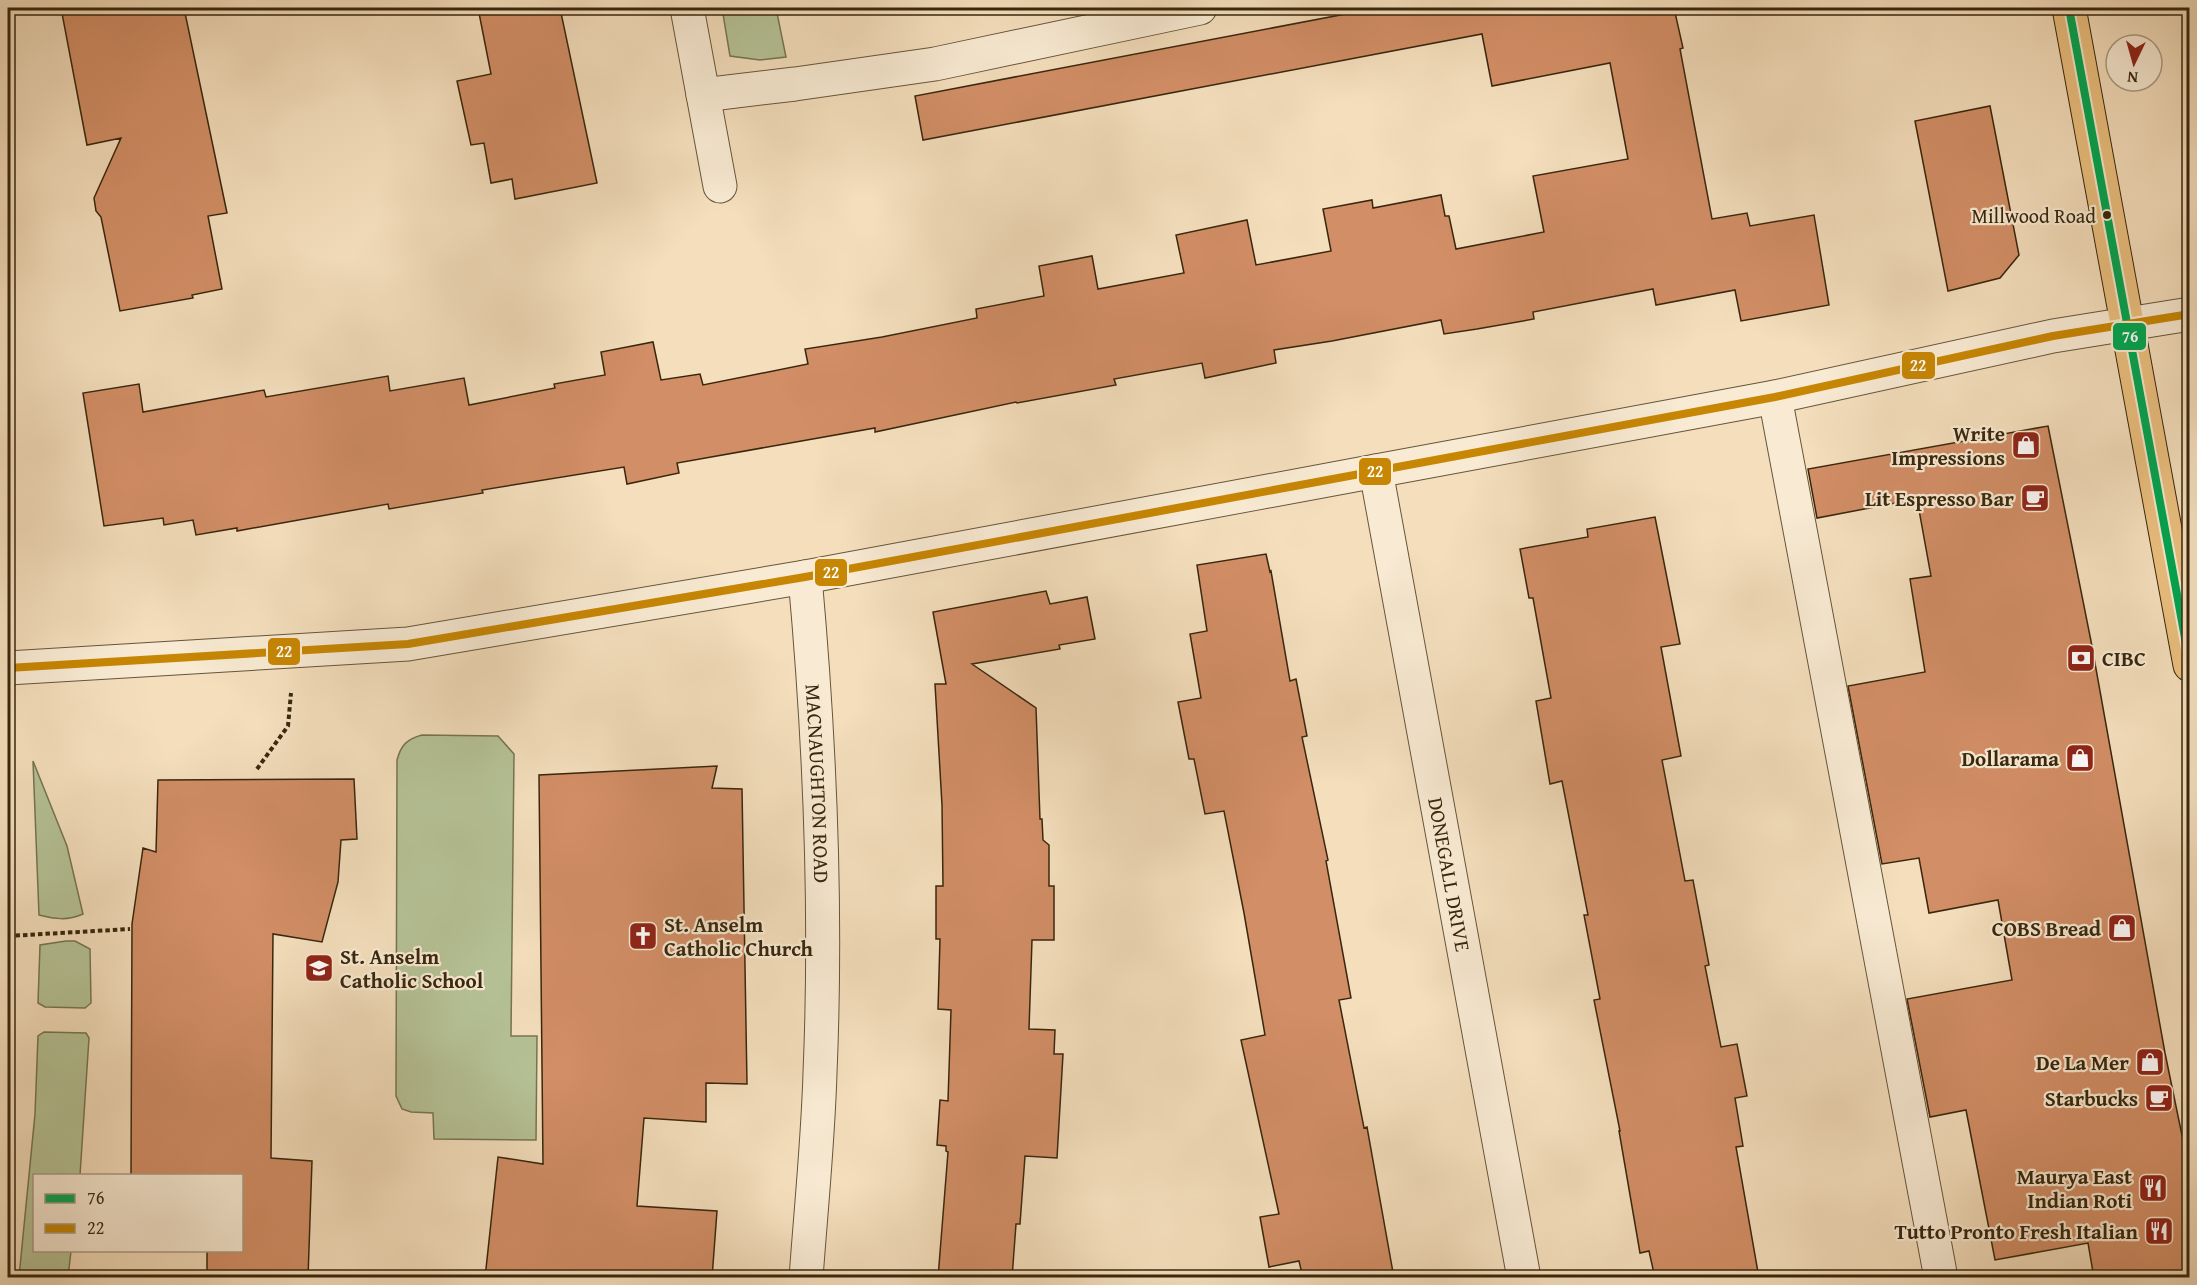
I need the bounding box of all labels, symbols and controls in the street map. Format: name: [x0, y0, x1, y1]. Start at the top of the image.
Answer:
north arrow: [2104, 33, 2164, 93]
text: N: [2126, 65, 2139, 90]
place label: Millwood Road: [1972, 201, 2096, 230]
marker: Millwood Road: [2101, 209, 2113, 221]
line badge: 76: [2112, 322, 2147, 351]
text: 76: [2122, 324, 2138, 348]
line badge: 22: [1901, 351, 1936, 380]
text: 22: [1910, 353, 1926, 377]
place label: Write Impressions: [1891, 418, 2005, 473]
shop icon: Write Impressions: [2010, 429, 2042, 461]
line badge: 22: [1358, 457, 1392, 486]
text: 22: [1367, 459, 1383, 483]
cafe icon: Lit Espresso Bar: [2019, 482, 2051, 514]
place label: Lit Espresso Bar: [1865, 483, 2014, 514]
line badge: 22: [814, 558, 848, 587]
text: 22: [823, 560, 839, 584]
line badge: 22: [267, 637, 301, 666]
text: 22: [276, 639, 292, 663]
bank icon: CIBC: [2065, 642, 2097, 674]
place label: CIBC: [2102, 643, 2146, 674]
street label: MACNAUGHTON ROAD: [798, 683, 838, 884]
shop icon: Dollarama: [2064, 742, 2096, 774]
place label: Dollarama: [1961, 743, 2059, 774]
street label: DONEGALL DRIVE: [1421, 795, 1479, 954]
place label: St. Anselm Catholic Church: [664, 909, 814, 964]
shop icon: COBS Bread: [2106, 912, 2138, 944]
place label: COBS Bread: [1992, 913, 2101, 944]
church icon: St. Anselm Catholic Church: [627, 920, 659, 952]
place label: St. Anselm Catholic School: [340, 941, 484, 996]
school or university icon: St. Anselm Catholic School: [303, 952, 335, 984]
shop icon: De La Mer: [2134, 1046, 2166, 1078]
place label: De La Mer: [2036, 1047, 2129, 1078]
cafe icon: Starbucks: [2143, 1082, 2175, 1114]
place label: Starbucks: [2045, 1083, 2138, 1114]
place label: Maurya East Indian Roti: [2017, 1161, 2132, 1216]
restaurant icon: Maurya East Indian Roti: [2137, 1172, 2169, 1204]
legend: [33, 1174, 243, 1252]
text: 76: [87, 1184, 104, 1211]
text: 22: [87, 1214, 104, 1241]
restaurant icon: Tutto Pronto Fresh Italian: [2143, 1215, 2175, 1247]
place label: Tutto Pronto Fresh Italian: [1894, 1216, 2139, 1247]

